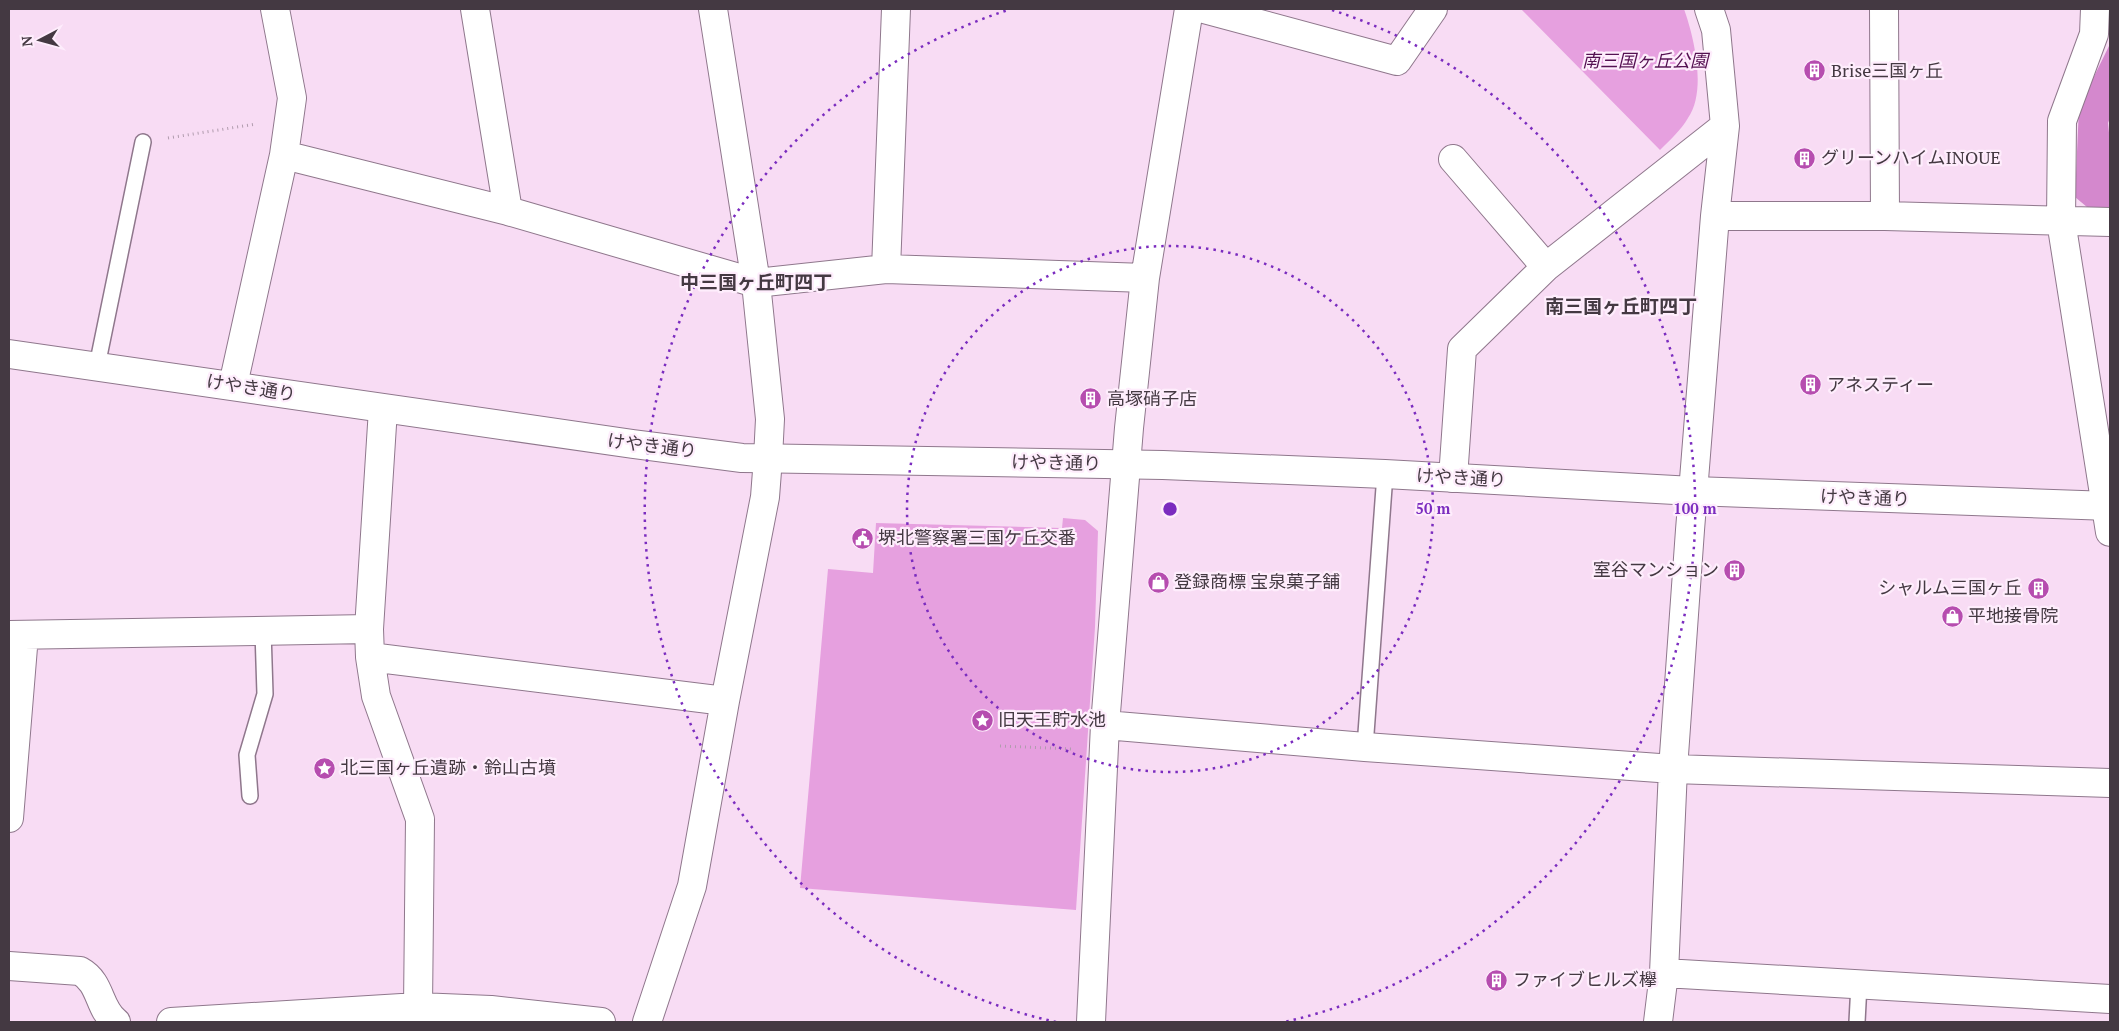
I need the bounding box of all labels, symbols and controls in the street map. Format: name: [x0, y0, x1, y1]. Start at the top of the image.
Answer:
north arrow: [15, 15, 65, 65]
text: N: [17, 35, 37, 48]
park label: 南三国ヶ丘公園: [1582, 48, 1711, 72]
place label: Brise三国ヶ丘: [1831, 58, 1943, 82]
building icon: Brise三国ヶ丘: [1803, 59, 1827, 83]
place label: グリーンハイムINOUE: [1821, 145, 2001, 169]
building icon: グリーンハイムINOUE: [1793, 146, 1817, 170]
district label: 中三国ヶ丘町四丁: [680, 269, 832, 294]
district label: 南三国ヶ丘町四丁: [1545, 293, 1697, 318]
street label: けやき通り: [205, 368, 297, 406]
place label: アネスティー: [1827, 372, 1934, 396]
building icon: アネスティー: [1799, 373, 1823, 397]
place label: 高塚硝子店: [1107, 386, 1197, 410]
building icon: 高塚硝子店: [1079, 387, 1103, 411]
street label: けやき通り: [606, 428, 698, 462]
street label: けやき通り: [1011, 449, 1101, 475]
street label: けやき通り: [1415, 463, 1507, 491]
street label: けやき通り: [1820, 483, 1910, 511]
text: 50 m: [1416, 498, 1451, 518]
text: 100 m: [1673, 498, 1717, 518]
centre of rings: [1161, 500, 1179, 518]
place label: 堺北警察署三国ケ丘交番: [878, 525, 1076, 549]
public building icon: 堺北警察署三国ケ丘交番: [850, 526, 874, 550]
place label: 室谷マンション: [1593, 557, 1719, 581]
building icon: 室谷マンション: [1723, 558, 1747, 582]
place label: 登録商標 宝泉菓子舗: [1174, 569, 1340, 593]
shop icon: 登録商標 宝泉菓子舗: [1146, 570, 1170, 594]
place label: シャルム三国ヶ丘: [1878, 575, 2022, 599]
building icon: シャルム三国ヶ丘: [2026, 576, 2050, 600]
place label: 平地接骨院: [1968, 603, 2058, 627]
shop icon: 平地接骨院: [1940, 604, 1964, 628]
place label: 旧天王貯水池: [998, 707, 1106, 731]
place icon: 旧天王貯水池: [970, 708, 994, 732]
place label: 北三国ヶ丘遺跡・鈴山古墳: [340, 755, 556, 779]
place icon: 北三国ヶ丘遺跡・鈴山古墳: [312, 756, 336, 780]
place label: ファイブヒルズ欅: [1513, 967, 1657, 991]
building icon: ファイブヒルズ欅: [1485, 968, 1509, 992]

